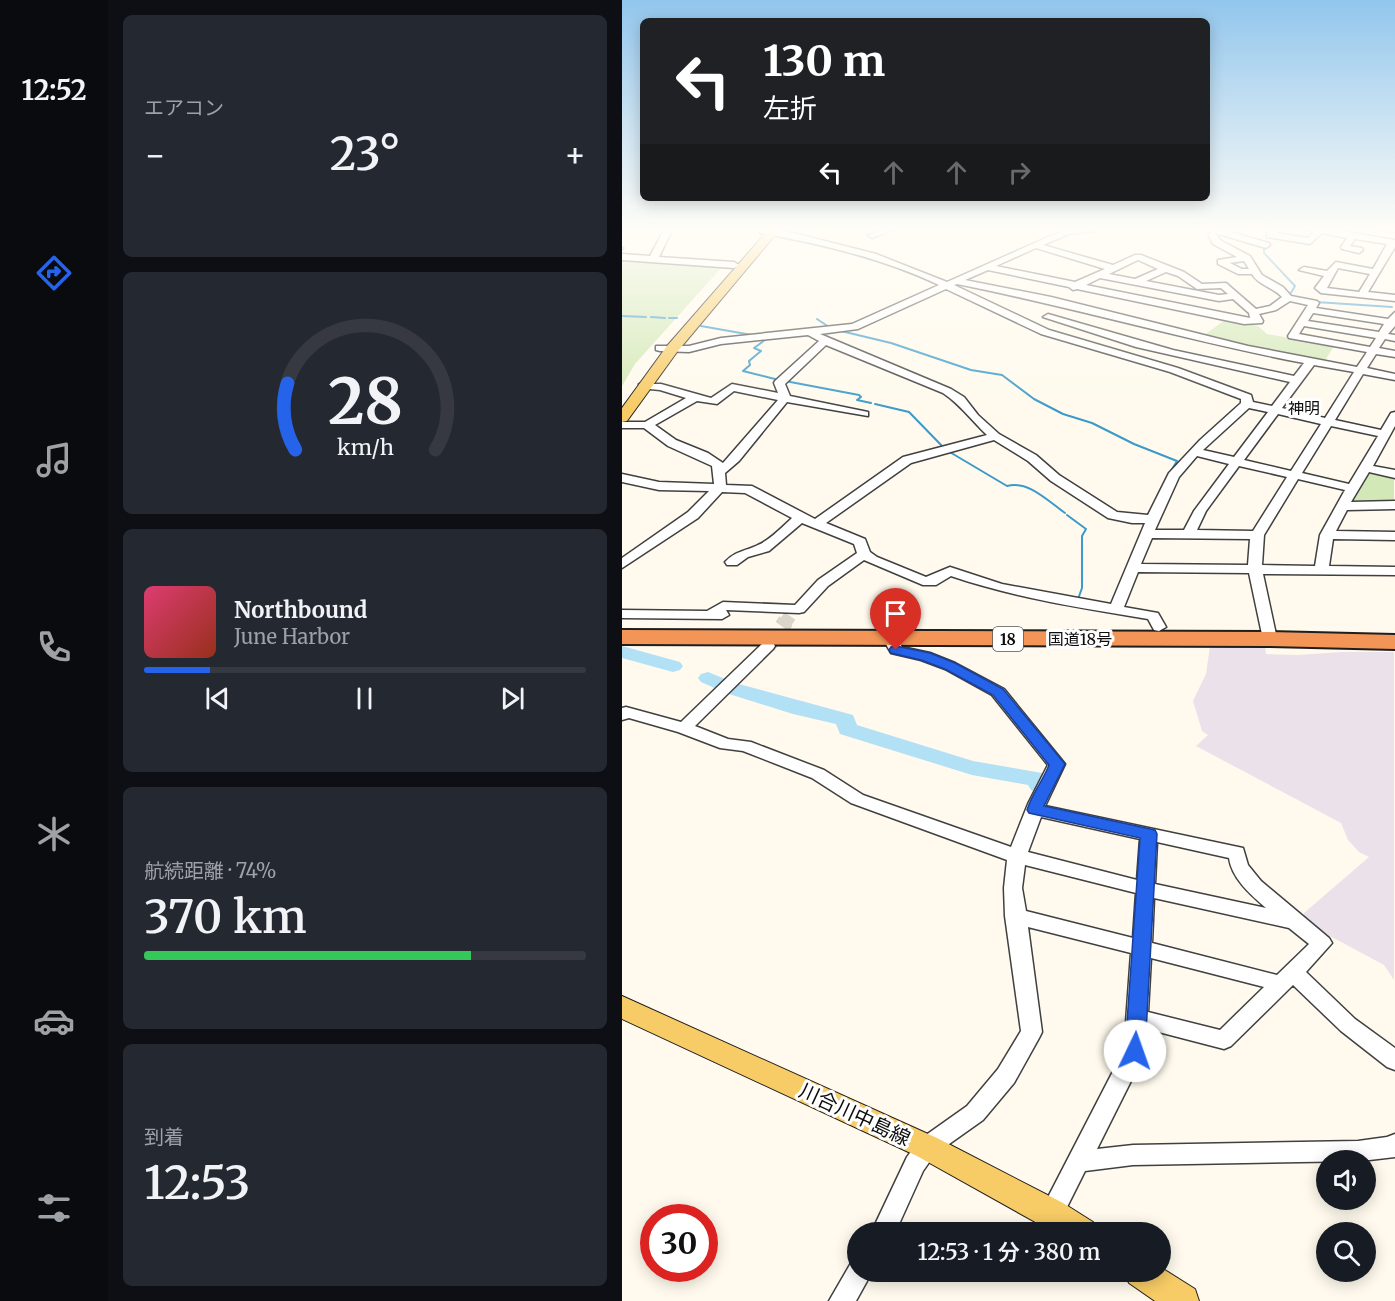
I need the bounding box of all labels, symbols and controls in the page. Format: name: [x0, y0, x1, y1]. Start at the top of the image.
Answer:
text: 130 m: [763, 35, 885, 87]
icon: left: [664, 42, 742, 120]
text: 12:52: [21, 73, 87, 107]
text: 左折: [763, 91, 817, 125]
text: エアコン: [144, 95, 224, 120]
text: 23°: [330, 126, 400, 182]
text: −: [144, 135, 166, 176]
text: +: [564, 135, 586, 176]
icon: left: [814, 156, 847, 189]
icon: ahead: [877, 156, 910, 189]
icon: ahead: [940, 156, 973, 189]
icon: right: [1003, 156, 1036, 189]
icon: directions: [33, 252, 75, 294]
text: 28: [328, 363, 402, 441]
district label: 神明: [1288, 398, 1320, 418]
text: km/h: [337, 435, 393, 462]
icon: music: [33, 439, 75, 481]
pin: [870, 588, 921, 650]
text: Northbound: [234, 596, 367, 624]
icon: arrive: [879, 597, 912, 630]
text: June Harbor: [234, 624, 350, 649]
icon: phone: [33, 626, 75, 668]
road number: 18: [993, 627, 1023, 651]
street label: 国道18号: [1048, 629, 1112, 649]
icon: previous: [201, 682, 234, 715]
icon: pause: [348, 682, 381, 715]
icon: next: [496, 682, 529, 715]
icon: climate: [33, 813, 75, 855]
text: 航続距離 · 74%: [144, 858, 277, 883]
text: 370 km: [144, 889, 307, 945]
icon: car: [33, 1000, 75, 1042]
position arrow: [1103, 1019, 1167, 1083]
street label: 川合川中島線: [795, 1077, 915, 1151]
text: 到着: [144, 1124, 184, 1149]
map controls: [1316, 1150, 1376, 1282]
button: sound: [1316, 1150, 1376, 1210]
text: 12:53: [144, 1155, 250, 1211]
icon: filters: [33, 1187, 75, 1229]
speed limit sign: 30: [640, 1204, 718, 1282]
button: search: [1316, 1222, 1376, 1282]
text: 12:53 · 1 分 · 380 m: [917, 1238, 1101, 1266]

